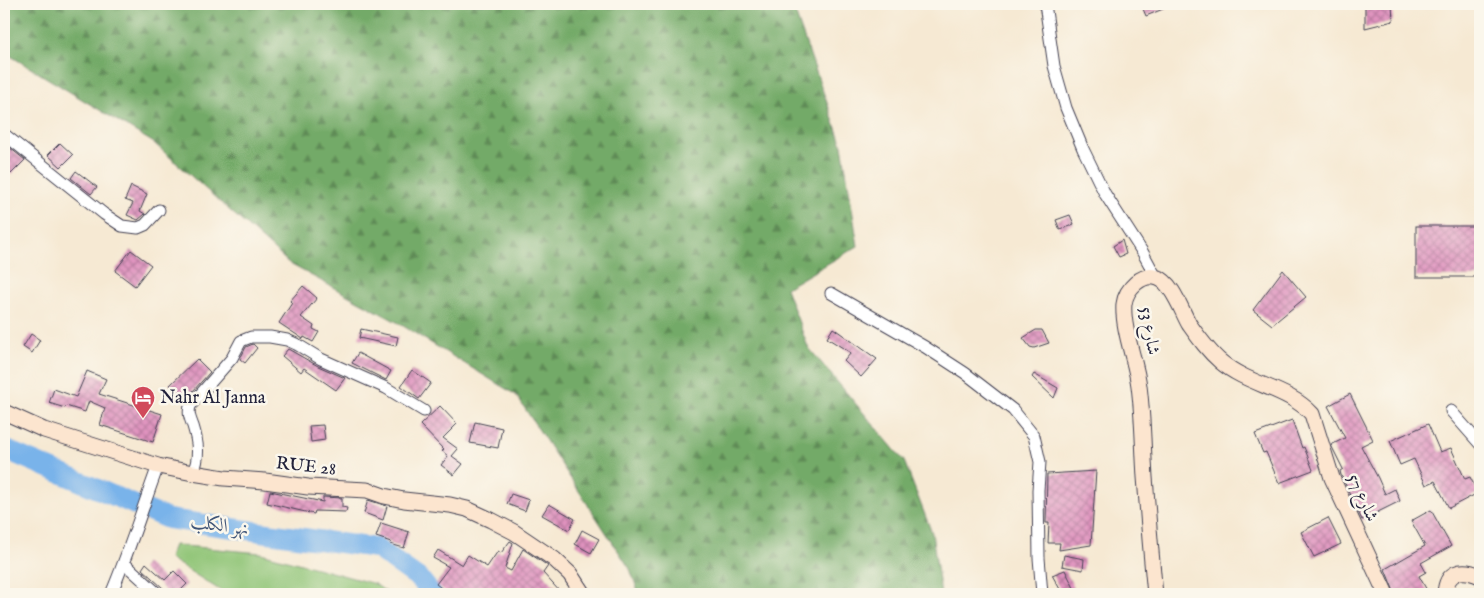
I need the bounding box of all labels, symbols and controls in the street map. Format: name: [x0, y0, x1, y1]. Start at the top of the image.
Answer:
street label: شارع 53: [1132, 305, 1164, 357]
hotel icon: Nahr Al Janna: [130, 385, 156, 419]
place label: Nahr Al Janna: [160, 387, 266, 410]
street label: RUE 28: [275, 452, 337, 482]
street label: شارع 57: [1339, 470, 1383, 526]
water label: نهر الكلب: [189, 510, 251, 542]

